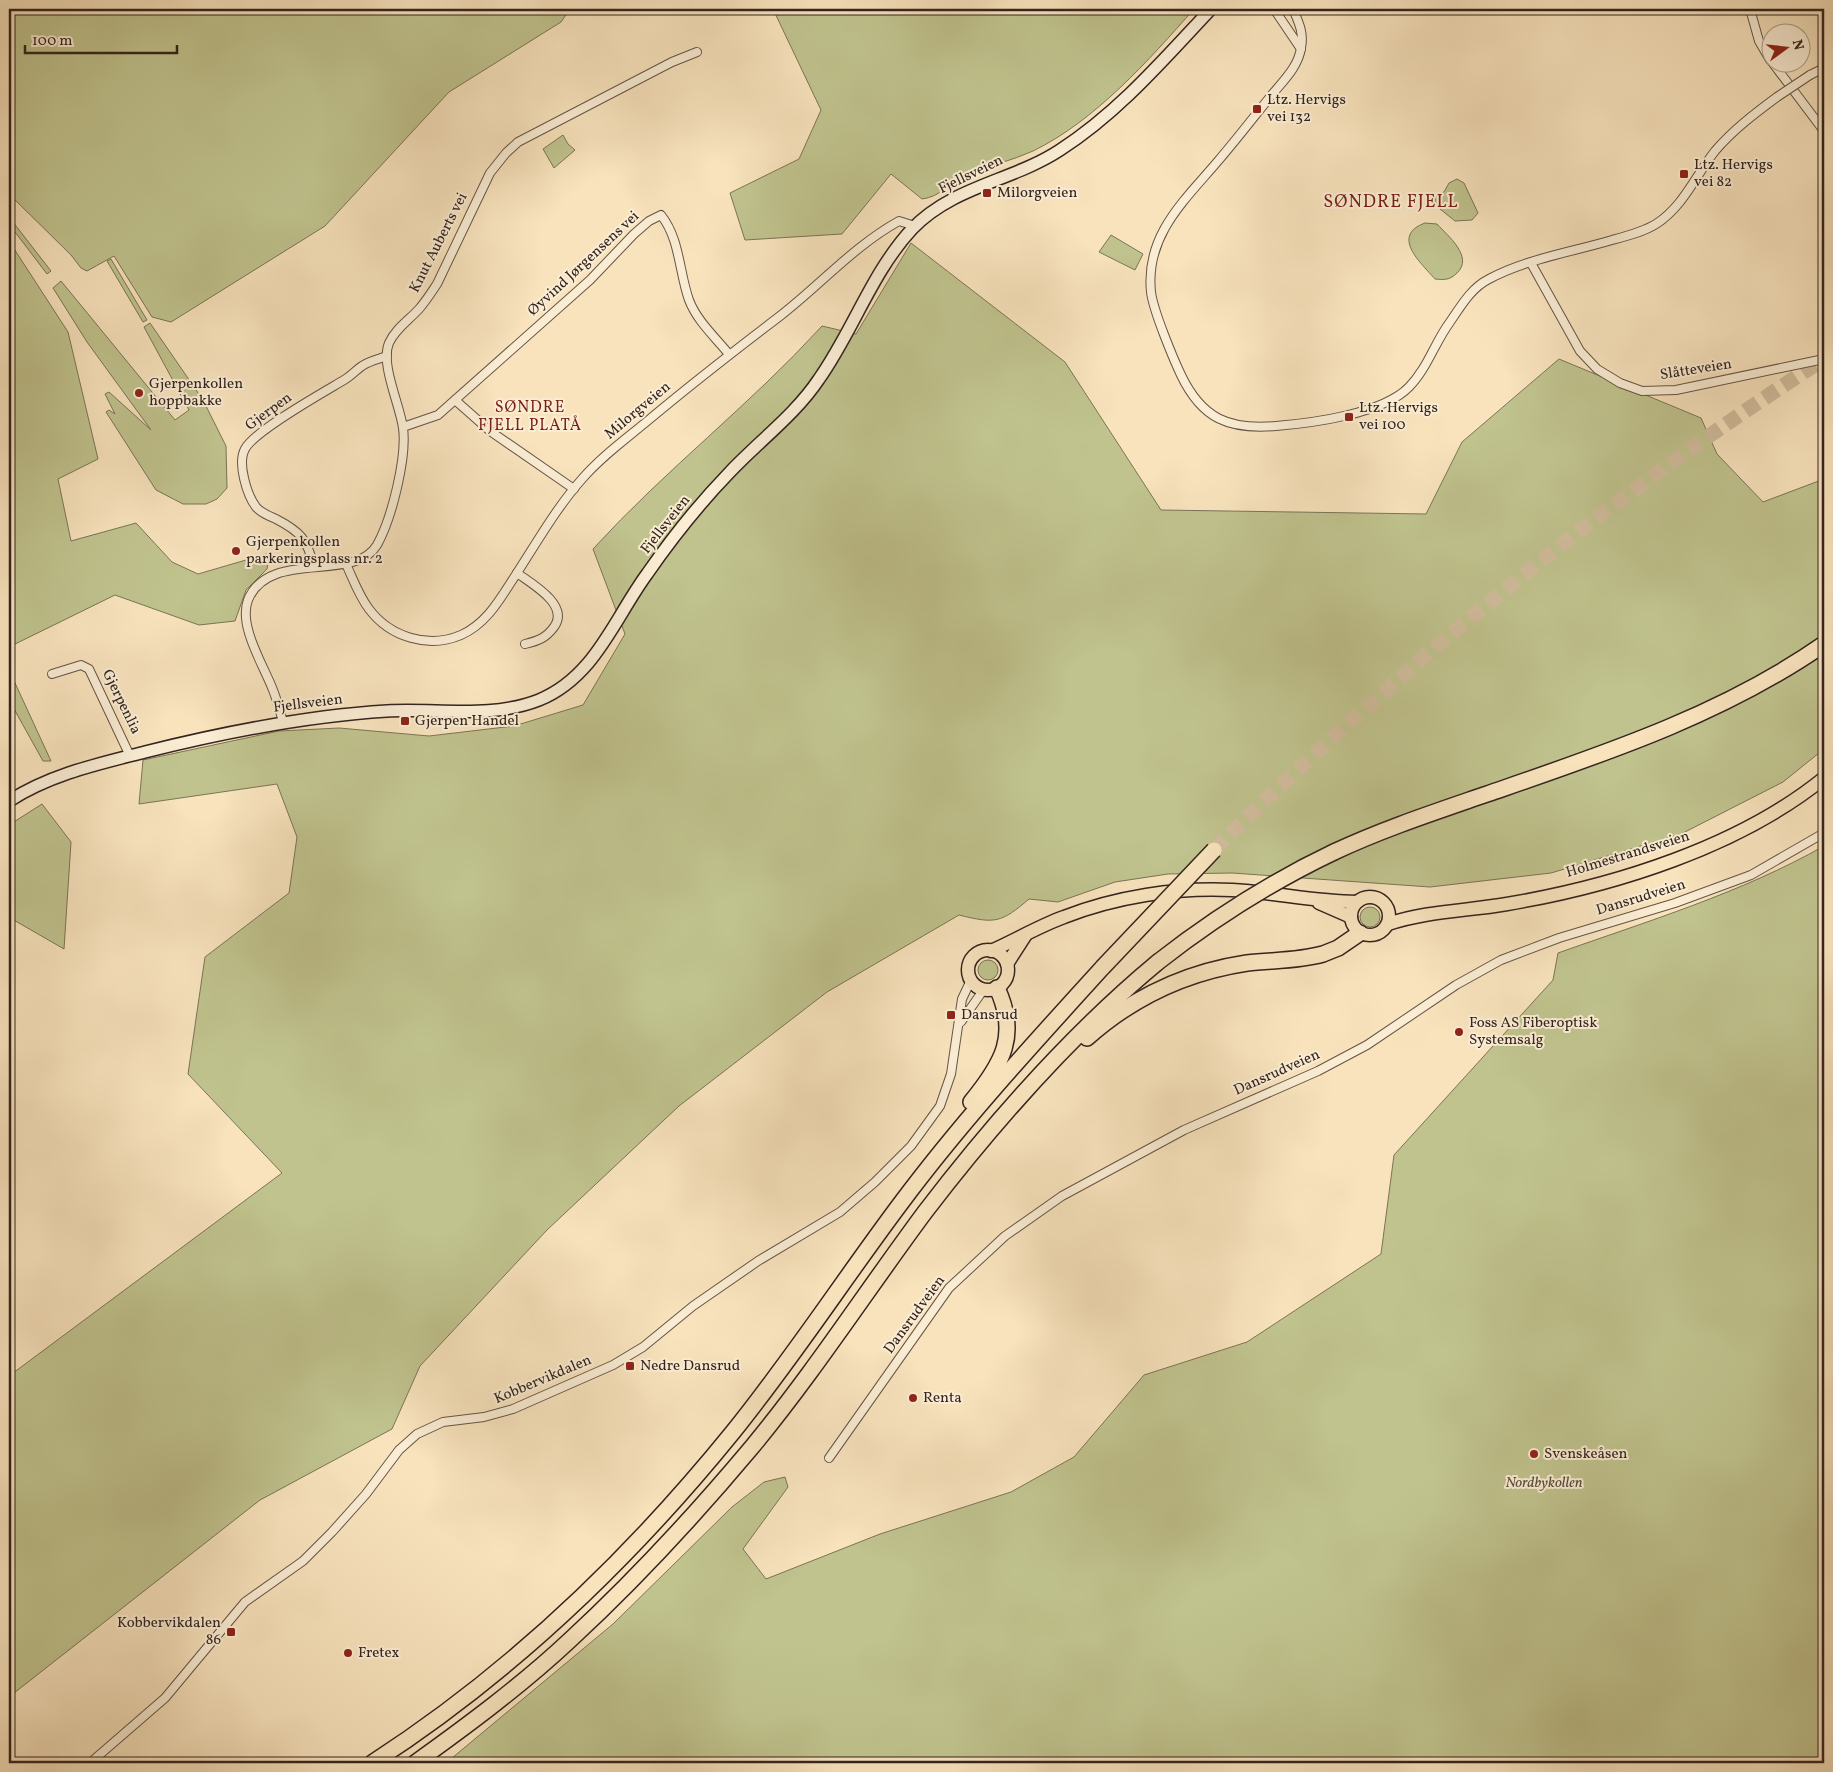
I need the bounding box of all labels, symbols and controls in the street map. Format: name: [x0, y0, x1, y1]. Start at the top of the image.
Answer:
scale bar: [25, 22, 178, 54]
north arrow: [1760, 22, 1810, 72]
text: 100 m: [32, 31, 72, 52]
text: N: [1787, 38, 1808, 52]
place label: Ltz. Hervigs vei 132: [1267, 90, 1346, 128]
marker: Ltz. Hervigs vei 132: [1251, 103, 1263, 115]
street label: Fjellsveien: [935, 150, 1007, 200]
place label: Ltz. Hervigs vei 82: [1694, 155, 1773, 193]
marker: Ltz. Hervigs vei 82: [1678, 168, 1690, 180]
place label: Milorgveien: [997, 183, 1077, 204]
marker: Milorgveien: [981, 187, 993, 199]
street label: Knut Auberts vei: [405, 189, 473, 297]
district label: SØNDRE FJELL: [1323, 190, 1459, 215]
street label: Øyvind Jørgensens vei: [524, 207, 644, 321]
street label: Slåtteveien: [1658, 354, 1734, 386]
place label: Gjerpenkollen hoppbakke: [149, 374, 243, 412]
street label: Milorgveien: [600, 377, 676, 445]
marker: Gjerpenkollen hoppbakke: [133, 387, 145, 399]
street label: Gjerpen: [241, 388, 297, 436]
district label: SØNDRE FJELL PLATÅ: [478, 397, 582, 437]
place label: Ltz. Hervigs vei 100: [1359, 398, 1438, 436]
marker: Ltz. Hervigs vei 100: [1343, 411, 1355, 423]
street label: Fjellsveien: [636, 491, 696, 559]
place label: Gjerpenkollen parkeringsplass nr. 2: [246, 532, 383, 570]
marker: Gjerpenkollen parkeringsplass nr. 2: [230, 545, 242, 557]
street label: Gjerpenlia: [96, 666, 146, 738]
street label: Fjellsveien: [272, 689, 344, 719]
place label: Gjerpen Handel: [415, 711, 519, 732]
marker: Gjerpen Handel: [399, 715, 411, 727]
street label: Holmestrandsveien: [1564, 826, 1693, 884]
street label: Dansrudveien: [1594, 874, 1688, 922]
place label: Dansrud: [961, 1005, 1018, 1026]
marker: Dansrud: [945, 1009, 957, 1021]
place label: Foss AS Fiberoptisk Systemsalg: [1469, 1013, 1597, 1051]
marker: Foss AS Fiberoptisk Systemsalg: [1453, 1026, 1465, 1038]
street label: Dansrudveien: [1230, 1045, 1324, 1101]
street label: Dansrudveien: [879, 1271, 951, 1359]
street label: Kobbervikdalen: [491, 1350, 595, 1410]
place label: Nedre Dansrud: [640, 1356, 740, 1377]
marker: Nedre Dansrud: [624, 1360, 636, 1372]
place label: Renta: [923, 1388, 962, 1409]
marker: Renta: [907, 1392, 919, 1404]
place label: Svenskeåsen: [1544, 1444, 1628, 1465]
marker: Svenskeåsen: [1528, 1448, 1540, 1460]
park label: Nordbykollen: [1505, 1473, 1583, 1494]
place label: Kobbervikdalen 86: [117, 1613, 221, 1651]
marker: Kobbervikdalen 86: [225, 1626, 237, 1638]
place label: Fretex: [358, 1643, 400, 1664]
marker: Fretex: [342, 1647, 354, 1659]

